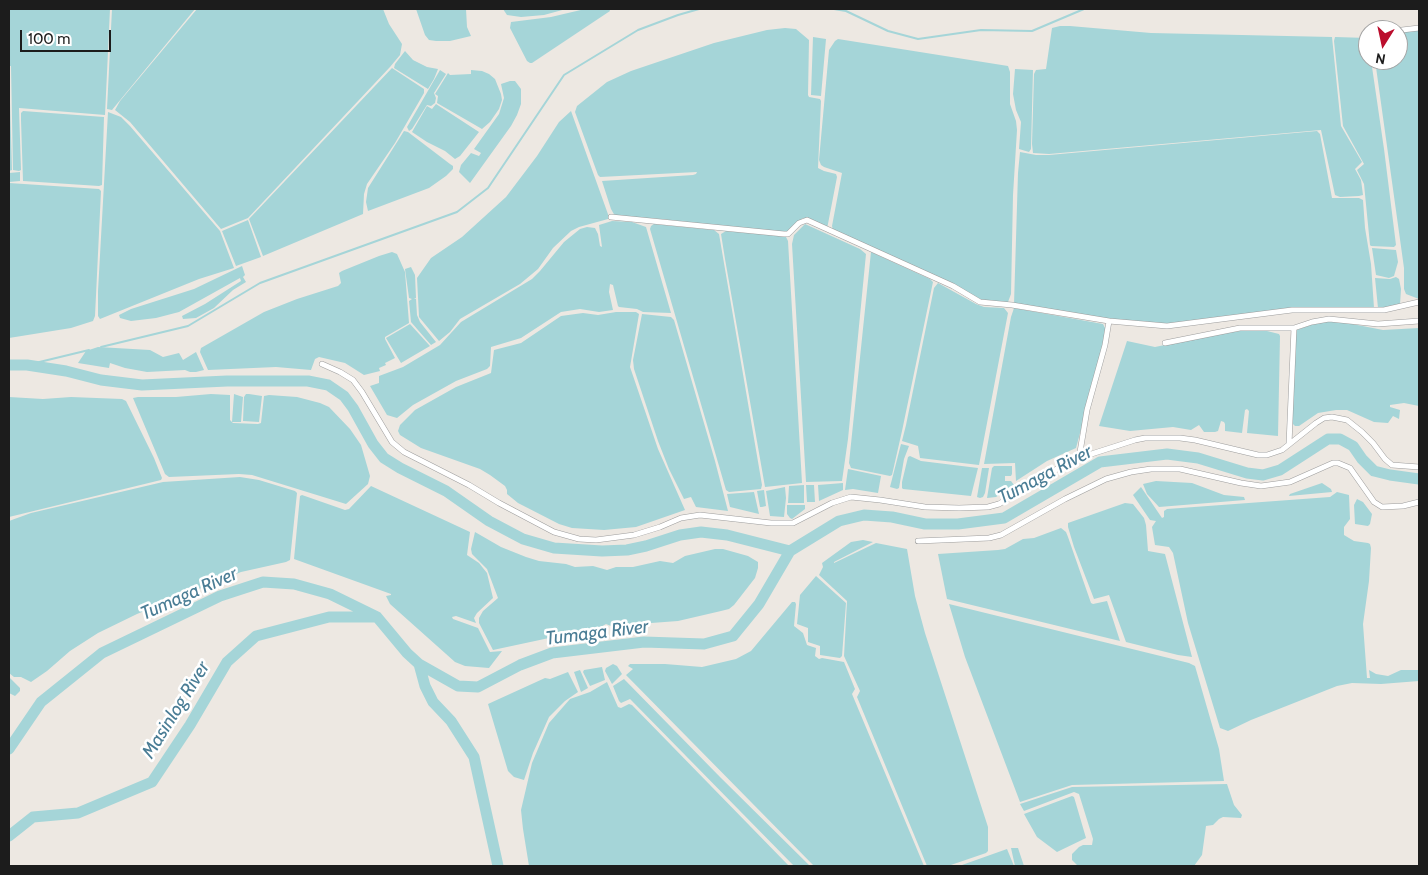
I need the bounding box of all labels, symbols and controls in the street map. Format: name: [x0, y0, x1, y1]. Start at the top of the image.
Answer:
scale bar: [22, 20, 114, 52]
north arrow: [1358, 20, 1408, 70]
text: 100 m: [28, 30, 70, 48]
text: N: [1374, 49, 1387, 69]
water label: Tumaga River: [994, 441, 1096, 509]
water label: Tumaga River: [137, 563, 241, 625]
water label: Tumaga River: [544, 615, 650, 651]
water label: Masinlog River: [137, 657, 215, 763]

